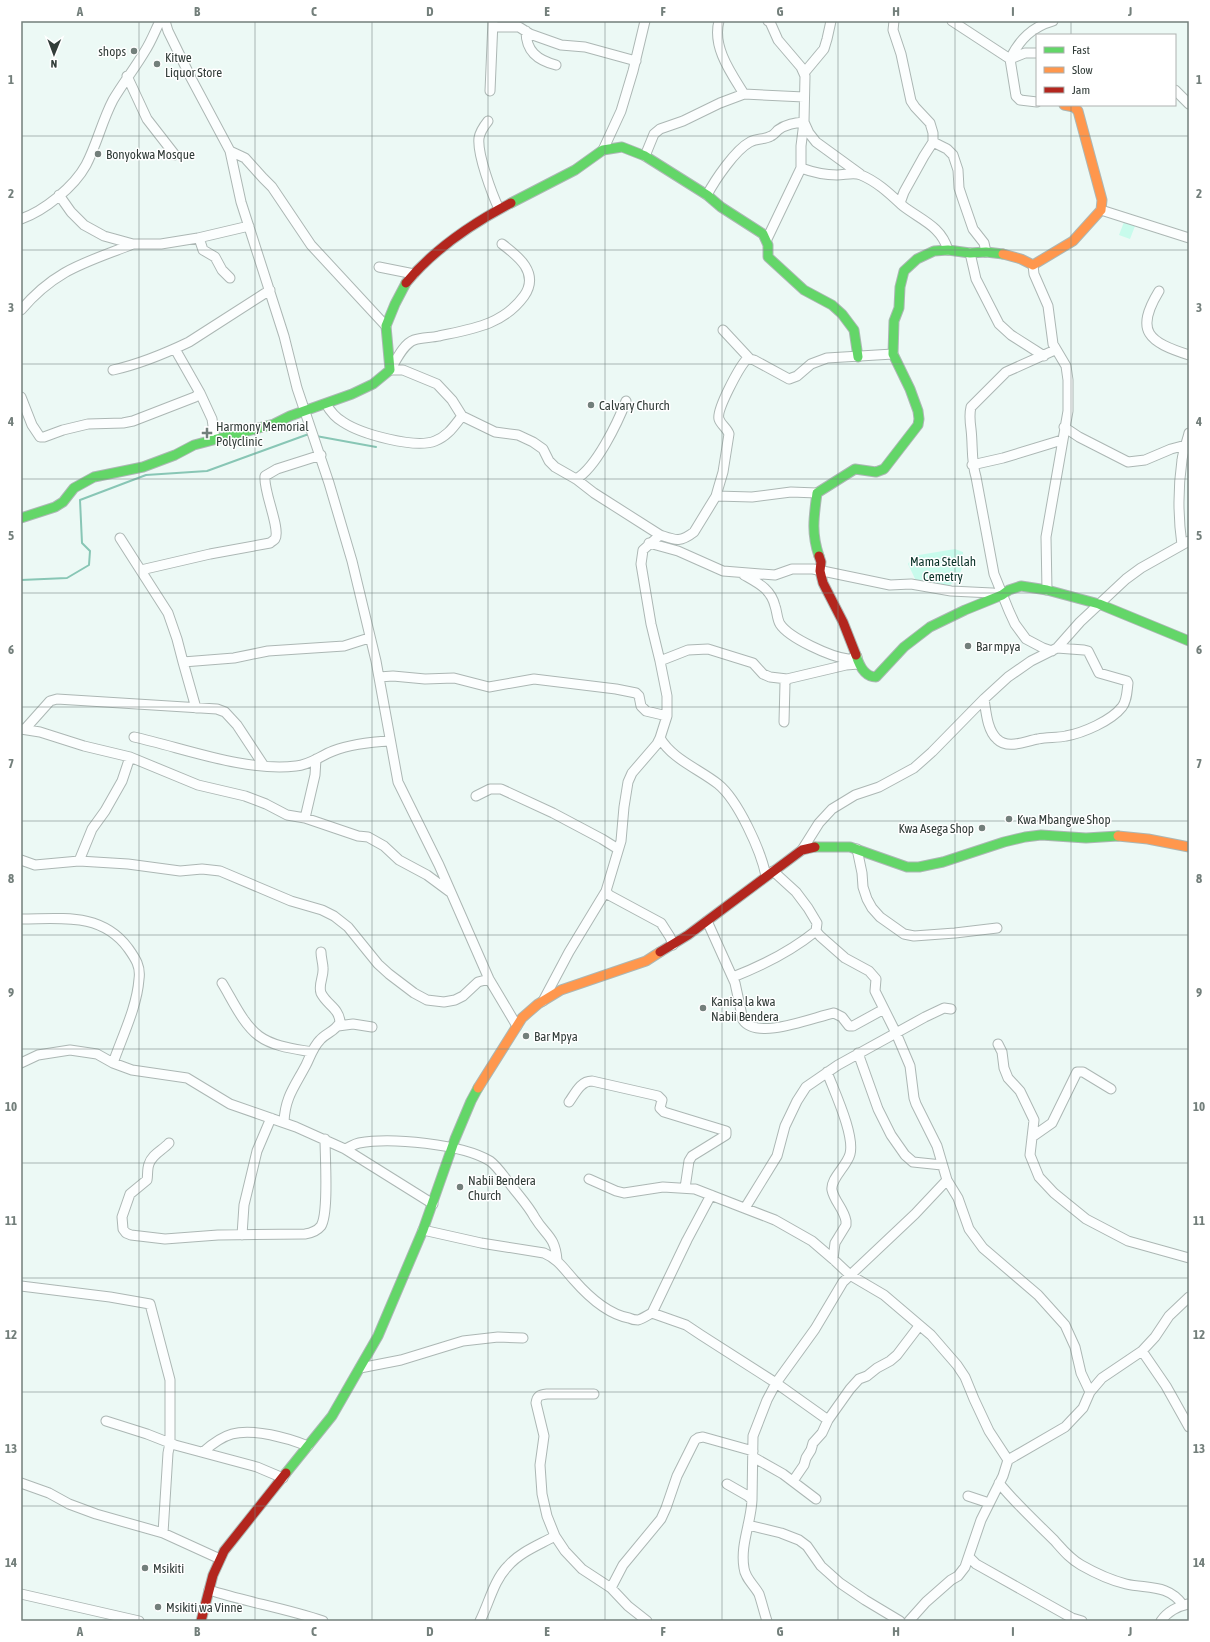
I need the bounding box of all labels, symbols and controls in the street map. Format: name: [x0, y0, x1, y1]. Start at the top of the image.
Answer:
text: A: [76, 4, 84, 19]
text: B: [194, 4, 201, 19]
text: C: [311, 4, 317, 19]
text: D: [426, 4, 434, 19]
text: E: [544, 4, 550, 19]
text: F: [660, 4, 666, 19]
text: G: [777, 4, 784, 19]
text: H: [892, 4, 900, 19]
text: I: [1011, 4, 1015, 19]
text: J: [1127, 4, 1132, 19]
north arrow: [34, 34, 74, 74]
legend: [1036, 34, 1176, 106]
text: Fast: [1072, 43, 1090, 57]
place label: shops: [98, 44, 126, 59]
marker: shops: [129, 46, 139, 56]
place label: Kitwe Liquor Store: [165, 50, 222, 80]
text: N: [50, 58, 57, 70]
marker: Kitwe Liquor Store: [152, 59, 162, 69]
text: Slow: [1072, 63, 1093, 77]
text: 1: [8, 72, 14, 87]
text: 1: [1196, 72, 1202, 87]
text: Jam: [1072, 83, 1090, 97]
place label: Bonyokwa Mosque: [106, 147, 195, 162]
marker: Bonyokwa Mosque: [93, 149, 103, 159]
text: 2: [8, 186, 14, 201]
text: 2: [1196, 186, 1202, 201]
text: 3: [8, 300, 14, 315]
text: 3: [1196, 300, 1202, 315]
place label: Calvary Church: [599, 398, 670, 413]
marker: Calvary Church: [586, 400, 596, 410]
text: 4: [7, 414, 14, 429]
text: 4: [1195, 414, 1202, 429]
place label: Harmony Memorial Polyclinic: [216, 419, 309, 449]
marker: Harmony Memorial Polyclinic: [201, 427, 213, 439]
text: 5: [8, 528, 14, 543]
text: 5: [1196, 528, 1202, 543]
park label: Mama Stellah Cemetry: [910, 554, 976, 584]
place label: Bar mpya: [976, 639, 1021, 654]
marker: Bar mpya: [963, 641, 973, 651]
text: 6: [8, 642, 14, 657]
text: 6: [1196, 642, 1202, 657]
text: 7: [8, 756, 14, 771]
text: 7: [1196, 756, 1202, 771]
place label: Kwa Mbangwe Shop: [1017, 812, 1111, 827]
marker: Kwa Mbangwe Shop: [1004, 814, 1014, 824]
place label: Kwa Asega Shop: [899, 821, 974, 836]
marker: Kwa Asega Shop: [977, 823, 987, 833]
text: 8: [8, 871, 14, 886]
text: 8: [1196, 871, 1202, 886]
text: 9: [8, 985, 14, 1000]
text: 9: [1196, 985, 1202, 1000]
place label: Kanisa la kwa Nabii Bendera: [711, 994, 779, 1024]
marker: Kanisa la kwa Nabii Bendera: [698, 1003, 708, 1013]
place label: Bar Mpya: [534, 1029, 578, 1044]
marker: Bar Mpya: [521, 1031, 531, 1041]
text: 10: [5, 1099, 17, 1114]
text: 10: [1193, 1099, 1205, 1114]
place label: Nabii Bendera Church: [468, 1173, 536, 1203]
marker: Nabii Bendera Church: [455, 1182, 465, 1192]
text: 11: [5, 1213, 17, 1228]
text: 11: [1193, 1213, 1205, 1228]
text: 12: [5, 1327, 17, 1342]
text: 12: [1193, 1327, 1205, 1342]
text: 13: [5, 1441, 17, 1456]
text: 13: [1193, 1441, 1205, 1456]
text: 14: [5, 1555, 17, 1570]
text: 14: [1193, 1555, 1205, 1570]
place label: Msikiti: [153, 1561, 184, 1576]
marker: Msikiti: [140, 1563, 150, 1573]
place label: Msikiti wa Vinne: [166, 1600, 243, 1615]
marker: Msikiti wa Vinne: [153, 1602, 163, 1612]
text: A: [76, 1624, 84, 1639]
text: B: [194, 1624, 201, 1639]
text: C: [311, 1624, 317, 1639]
text: D: [426, 1624, 434, 1639]
text: E: [544, 1624, 550, 1639]
text: F: [660, 1624, 666, 1639]
text: G: [777, 1624, 784, 1639]
text: H: [892, 1624, 900, 1639]
text: I: [1011, 1624, 1015, 1639]
text: J: [1127, 1624, 1132, 1639]

